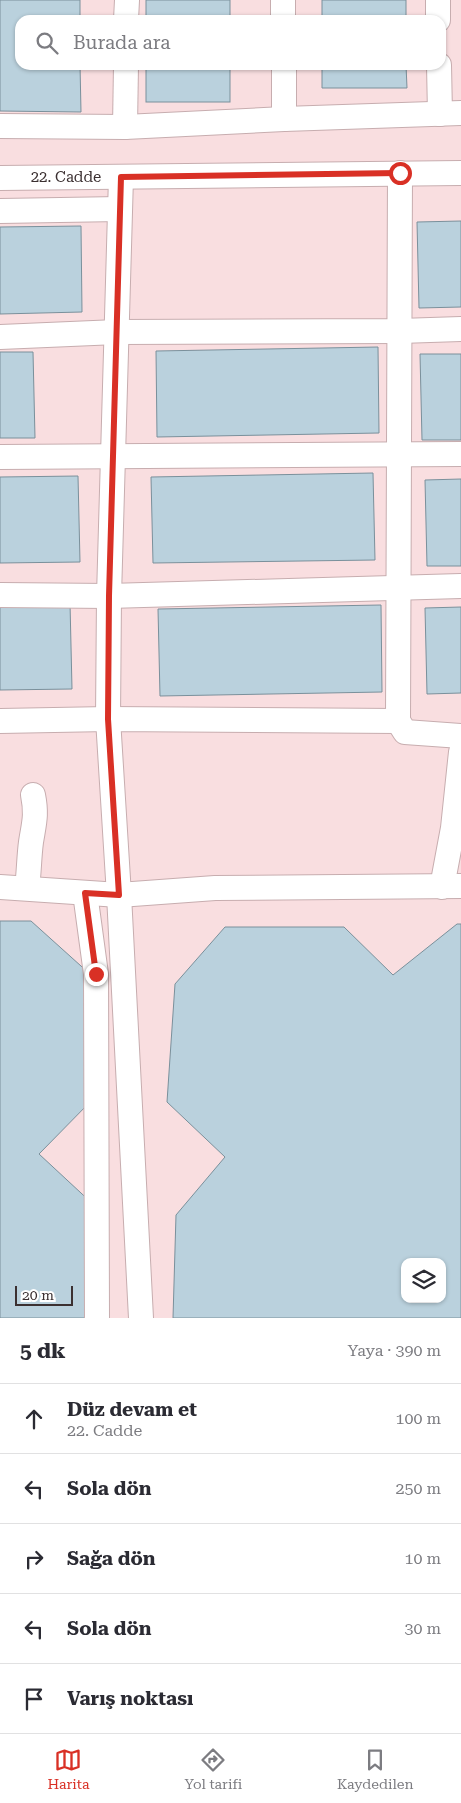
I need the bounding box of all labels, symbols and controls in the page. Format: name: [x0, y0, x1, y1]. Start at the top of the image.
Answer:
search box: [15, 15, 446, 70]
icon: search: [33, 29, 61, 57]
text: Burada ara: [73, 31, 171, 54]
route start: [389, 162, 412, 185]
street label: 22. Cadde: [31, 168, 101, 186]
route end: [85, 963, 108, 986]
map controls: [401, 1258, 446, 1303]
button: layers: [401, 1258, 446, 1303]
scale bar: [15, 1283, 72, 1306]
text: 20 m: [22, 1287, 54, 1303]
text: 5 dk: [20, 1339, 66, 1363]
text: Yaya · 390 m: [348, 1341, 441, 1360]
text: Düz devam et: [67, 1398, 197, 1421]
icon: ahead: [20, 1405, 48, 1433]
text: 100 m: [395, 1409, 441, 1428]
text: 22. Cadde: [67, 1421, 142, 1440]
icon: left: [20, 1475, 48, 1503]
text: Sola dön: [67, 1477, 152, 1500]
text: 250 m: [395, 1479, 441, 1498]
icon: right: [20, 1545, 48, 1573]
text: Sağa dön: [67, 1547, 155, 1570]
text: 10 m: [404, 1549, 441, 1568]
icon: left: [20, 1615, 48, 1643]
text: Sola dön: [67, 1617, 152, 1640]
text: 30 m: [404, 1619, 441, 1638]
icon: arrive: [20, 1685, 48, 1713]
text: Varış noktası: [67, 1687, 193, 1710]
tab: Harita: [47, 1746, 90, 1792]
tab: Yol tarifi: [184, 1746, 242, 1792]
tab: Kaydedilen: [337, 1746, 414, 1792]

